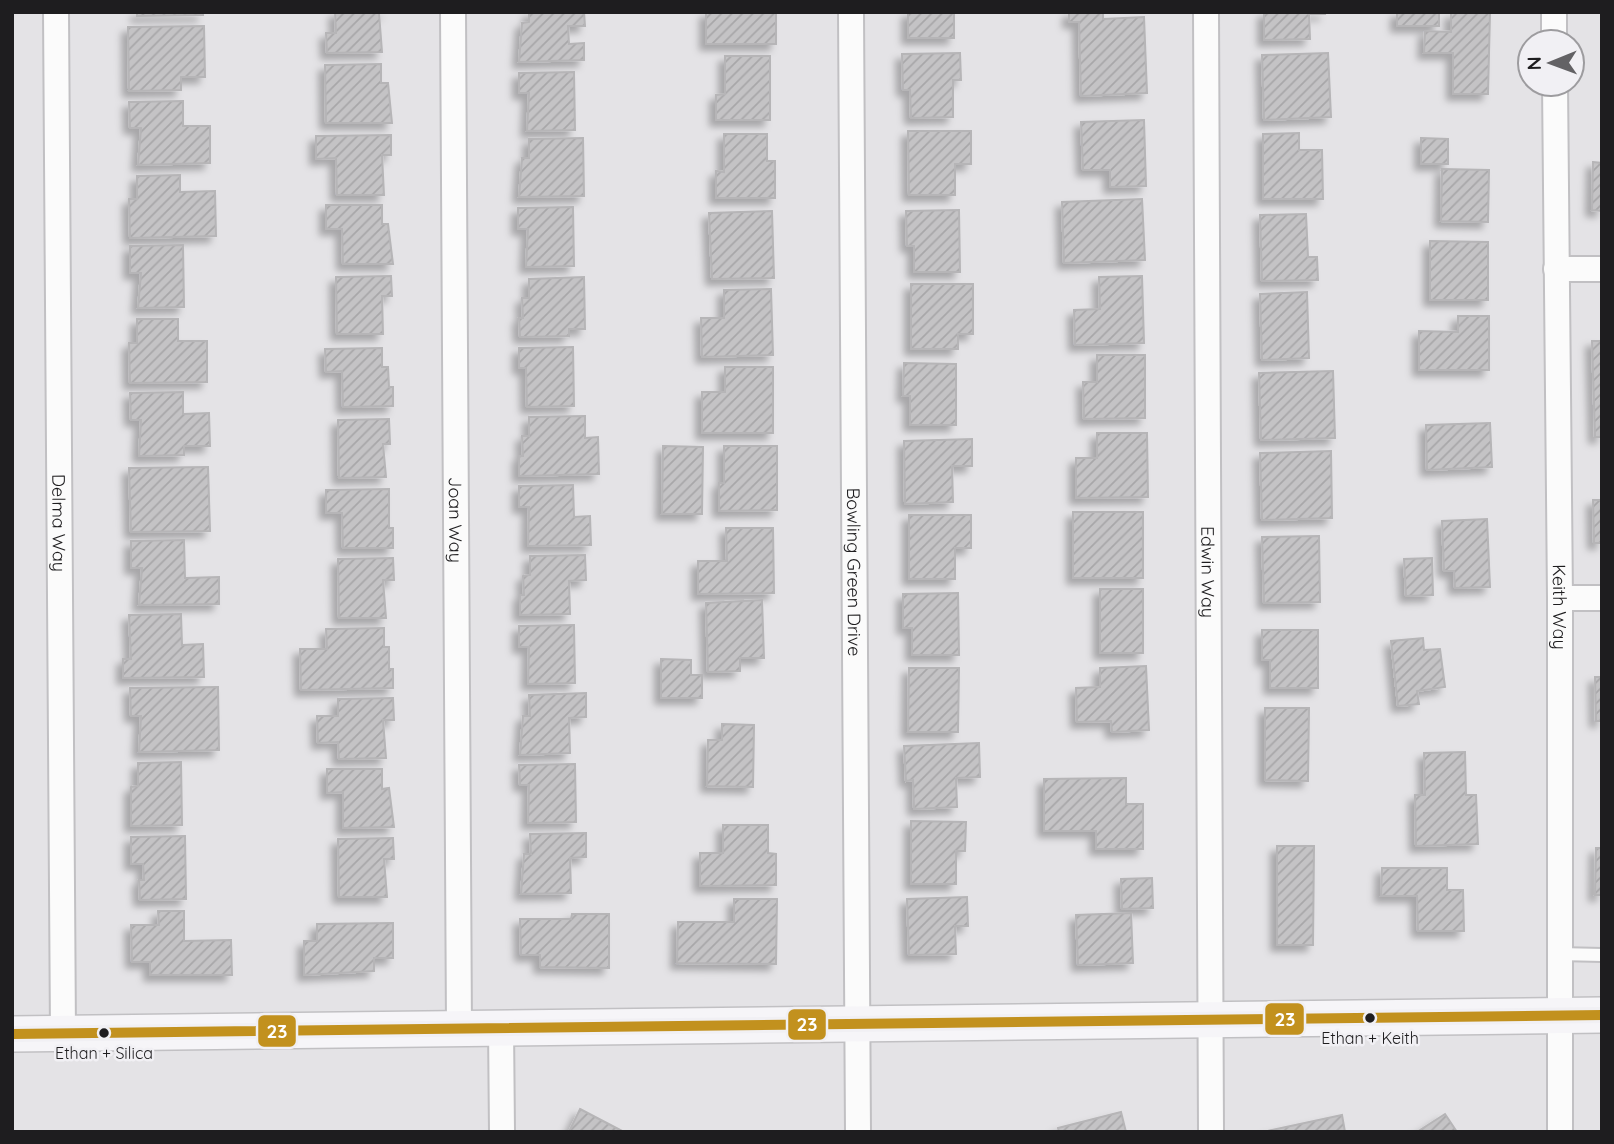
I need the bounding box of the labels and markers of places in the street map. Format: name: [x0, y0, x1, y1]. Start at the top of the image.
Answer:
marker: Ethan + Keith: [1363, 1011, 1377, 1025]
marker: Ethan + Silica: [97, 1026, 111, 1040]
place label: Ethan + Keith: [1321, 1028, 1419, 1048]
place label: Ethan + Silica: [55, 1043, 153, 1063]

